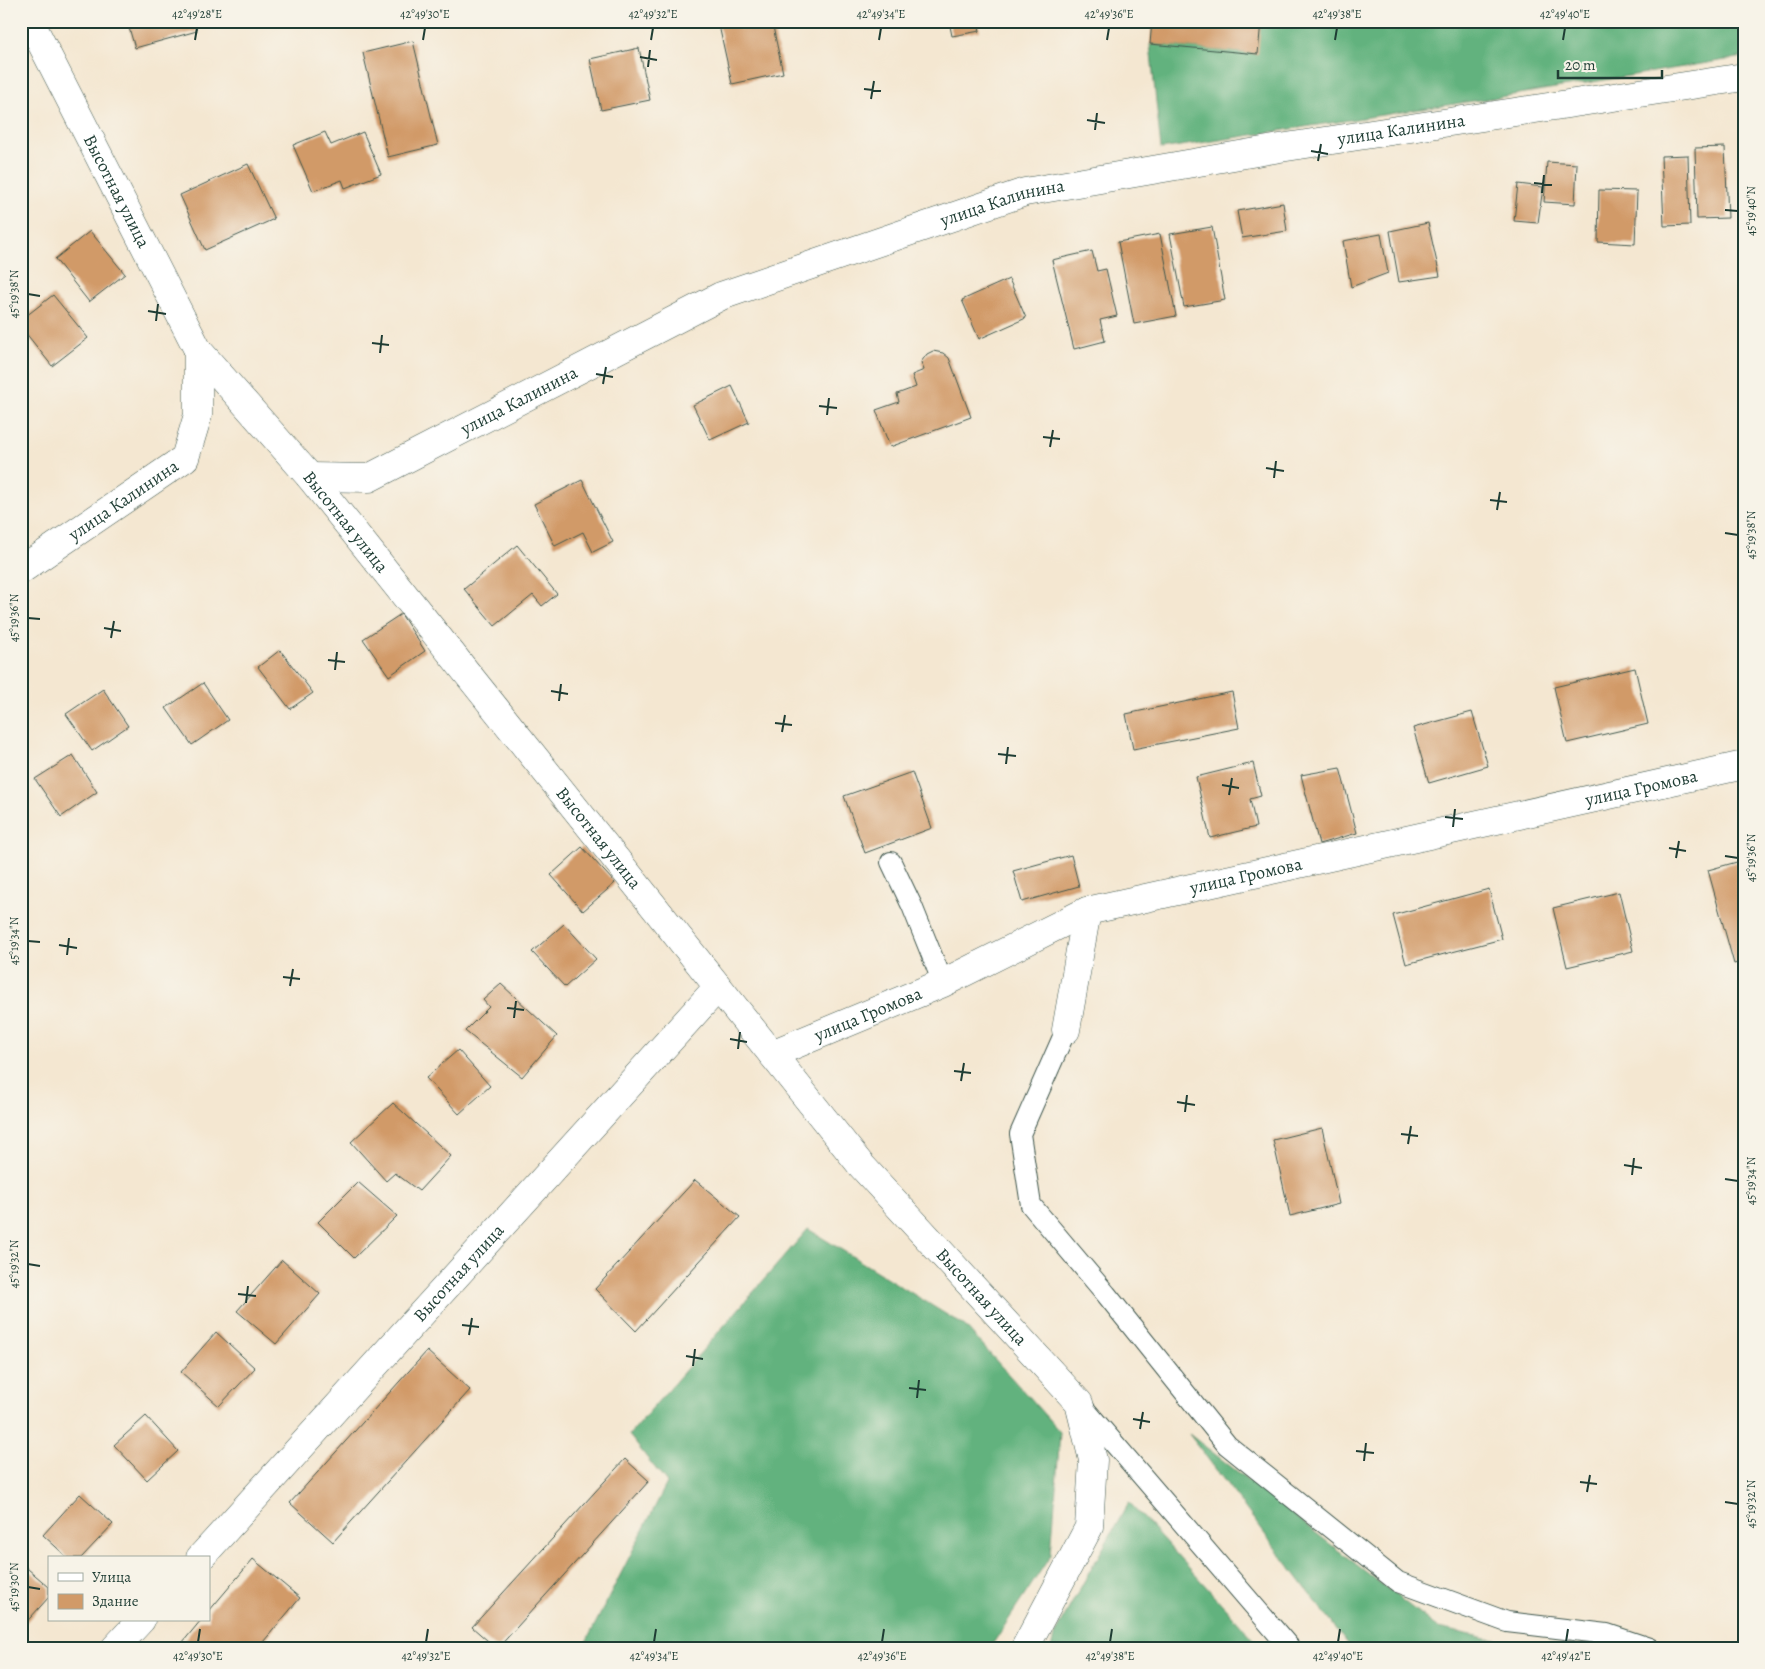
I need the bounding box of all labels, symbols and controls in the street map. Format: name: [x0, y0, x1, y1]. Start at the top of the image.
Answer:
text: 42°49'28"E: [172, 6, 222, 22]
text: 42°49'30"E: [400, 6, 450, 22]
text: 42°49'32"E: [628, 6, 678, 22]
text: 42°49'34"E: [857, 6, 905, 22]
text: 42°49'36"E: [1085, 6, 1133, 22]
text: 42°49'38"E: [1312, 6, 1362, 22]
text: 42°49'40"E: [1540, 6, 1590, 22]
scale bar: [1558, 48, 1661, 80]
text: 20 m: [1565, 55, 1596, 75]
street label: улица Калинина: [1335, 108, 1467, 151]
street label: Высотная улица: [78, 130, 156, 253]
street label: улица Калинина: [936, 173, 1067, 232]
text: 45°19'40"N: [1743, 186, 1759, 236]
text: 45°19'38"N: [6, 269, 22, 318]
street label: улица Калинина: [456, 360, 582, 441]
street label: улица Калинина: [63, 454, 184, 547]
street label: Высотная улица: [298, 466, 394, 578]
text: 45°19'38"N: [1743, 510, 1759, 559]
text: 45°19'36"N: [6, 593, 22, 642]
street label: улица Громова: [1582, 764, 1700, 812]
street label: Высотная улица: [551, 782, 648, 894]
text: 45°19'36"N: [1743, 833, 1759, 882]
street label: улица Громова: [1187, 851, 1305, 900]
text: 45°19'34"N: [6, 916, 22, 965]
street label: улица Громова: [810, 981, 926, 1048]
text: 45°19'34"N: [1743, 1156, 1759, 1205]
street label: Высотная улица: [408, 1218, 510, 1327]
text: 45°19'32"N: [6, 1239, 22, 1288]
street label: Высотная улица: [931, 1243, 1033, 1351]
text: 45°19'32"N: [1743, 1479, 1759, 1528]
legend: [48, 1556, 210, 1622]
text: 45°19'30"N: [6, 1562, 22, 1612]
text: Улица: [92, 1567, 131, 1587]
text: Здание: [92, 1591, 139, 1611]
text: 42°49'30"E: [173, 1648, 223, 1664]
text: 42°49'32"E: [401, 1648, 451, 1664]
text: 42°49'34"E: [630, 1648, 678, 1664]
text: 42°49'36"E: [858, 1648, 906, 1664]
text: 42°49'38"E: [1085, 1648, 1135, 1664]
text: 42°49'40"E: [1313, 1648, 1363, 1664]
text: 42°49'42"E: [1541, 1648, 1591, 1664]

